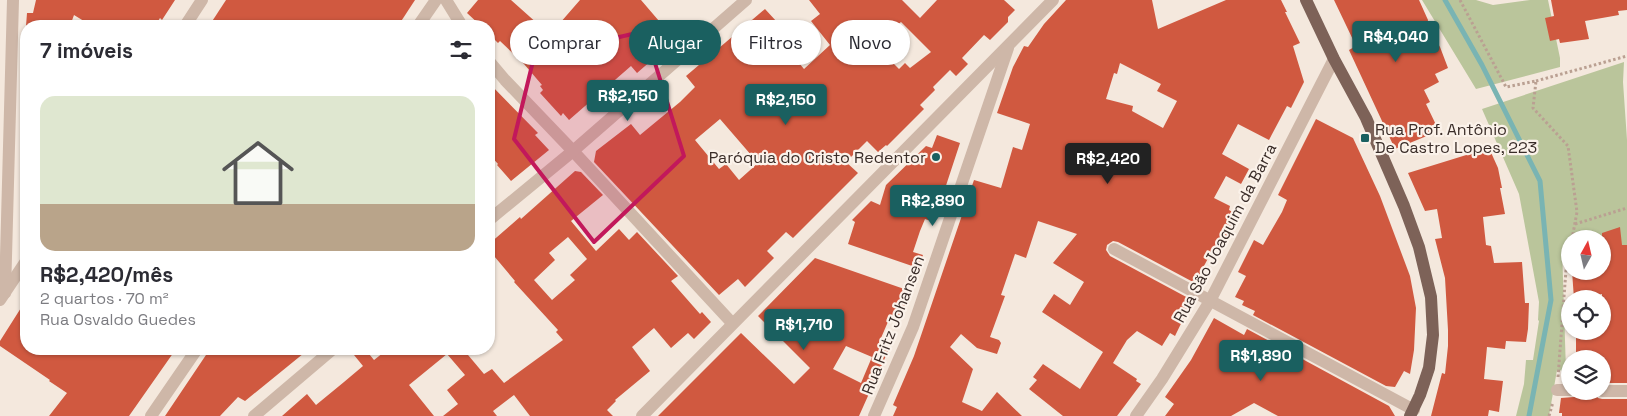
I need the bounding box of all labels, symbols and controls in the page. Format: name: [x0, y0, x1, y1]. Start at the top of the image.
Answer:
chip: Comprar: [510, 20, 619, 65]
chip: Alugar: [629, 20, 721, 65]
chip: Filtros: [731, 20, 821, 65]
chip: Novo: [831, 20, 910, 65]
pin: R$4,040: [1350, 20, 1442, 63]
text: R$4,040: [1363, 26, 1429, 47]
icon: filters: [447, 36, 475, 64]
text: 7 imóveis: [40, 37, 133, 64]
pin: R$2,150: [582, 80, 674, 122]
pin: R$2,150: [740, 84, 832, 126]
text: R$2,150: [598, 85, 658, 106]
text: R$2,150: [756, 89, 816, 110]
place label: Rua Prof. Antônio De Castro Lopes, 223: [1375, 119, 1537, 158]
icon: home: [213, 128, 303, 218]
marker: Rua Prof. Antônio De Castro Lopes, 223: [1359, 132, 1371, 144]
street label: Rua São Joaquim da Barra: [1169, 140, 1281, 326]
pin: R$2,420: [1062, 142, 1154, 185]
place label: Paróquia do Cristo Redentor: [709, 147, 926, 168]
text: R$2,420: [1076, 148, 1140, 169]
marker: Paróquia do Cristo Redentor: [930, 151, 942, 163]
pin: R$2,890: [887, 184, 979, 227]
text: R$2,890: [901, 190, 965, 211]
north arrow: [1561, 230, 1611, 280]
map controls: [1561, 230, 1611, 400]
street label: Rua Fritz Johansen: [857, 253, 929, 397]
text: R$2,420/mês: [40, 261, 173, 288]
text: 2 quartos · 70 m²: [40, 288, 169, 309]
button: locate: [1561, 290, 1611, 340]
pin: R$1,710: [758, 308, 850, 351]
text: Rua Osvaldo Guedes: [40, 309, 196, 330]
text: R$1,710: [775, 314, 833, 335]
pin: R$1,890: [1215, 340, 1307, 382]
text: R$1,890: [1230, 345, 1292, 366]
button: layers: [1561, 350, 1611, 400]

